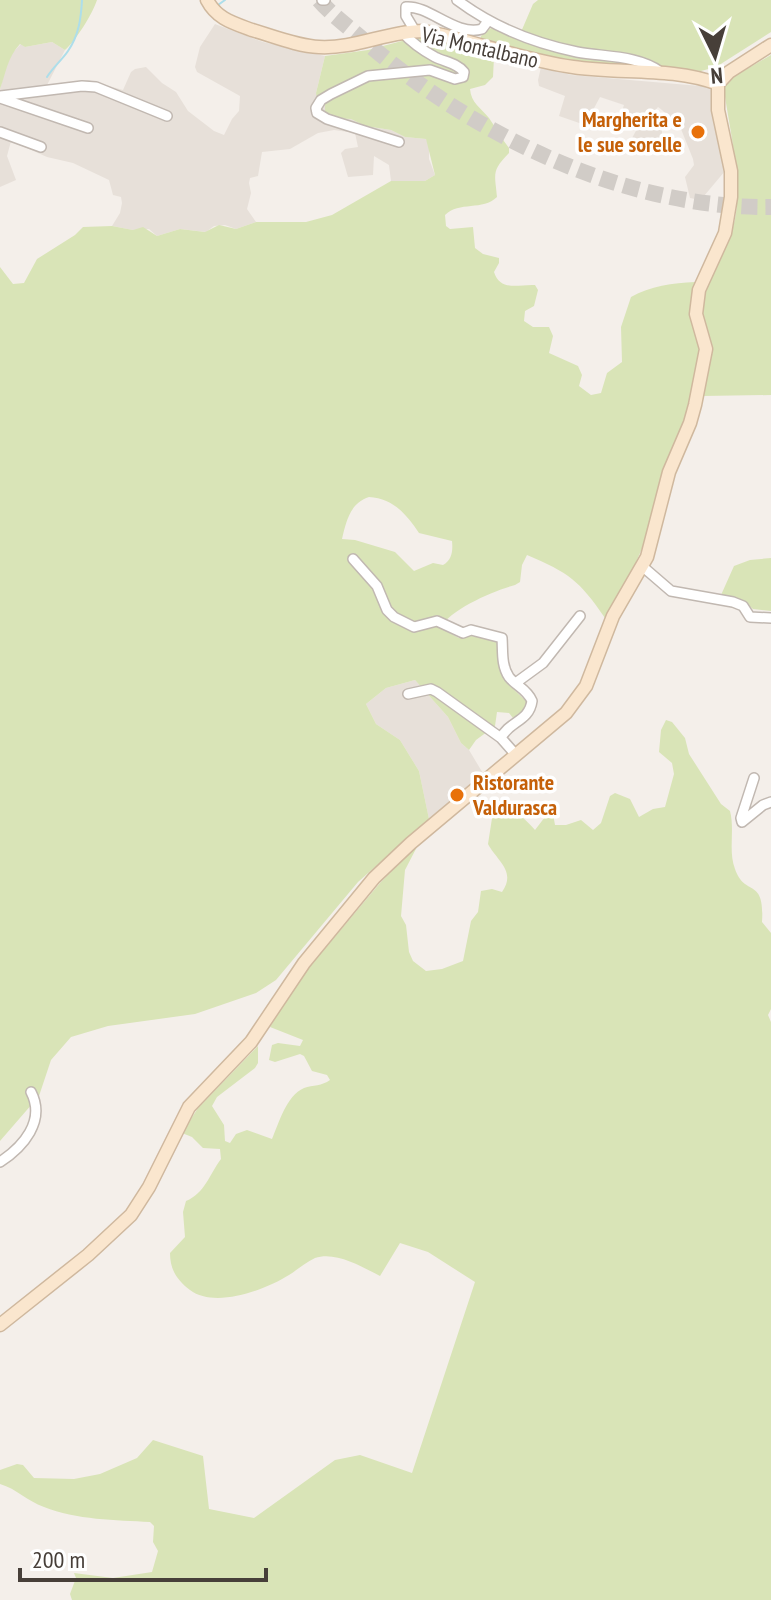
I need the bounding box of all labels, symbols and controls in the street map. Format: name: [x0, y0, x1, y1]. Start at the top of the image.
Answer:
north arrow: [675, 16, 755, 96]
street label: Via Montalbano: [418, 20, 541, 74]
text: N: [710, 61, 724, 90]
place label: Margherita e le sue sorelle: [578, 105, 682, 158]
marker: Margherita e le sue sorelle: [689, 123, 707, 141]
place label: Ristorante Valdurasca: [472, 768, 557, 821]
marker: Ristorante Valdurasca: [448, 786, 466, 804]
scale bar: [20, 1532, 266, 1582]
text: 200 m: [32, 1544, 85, 1575]

